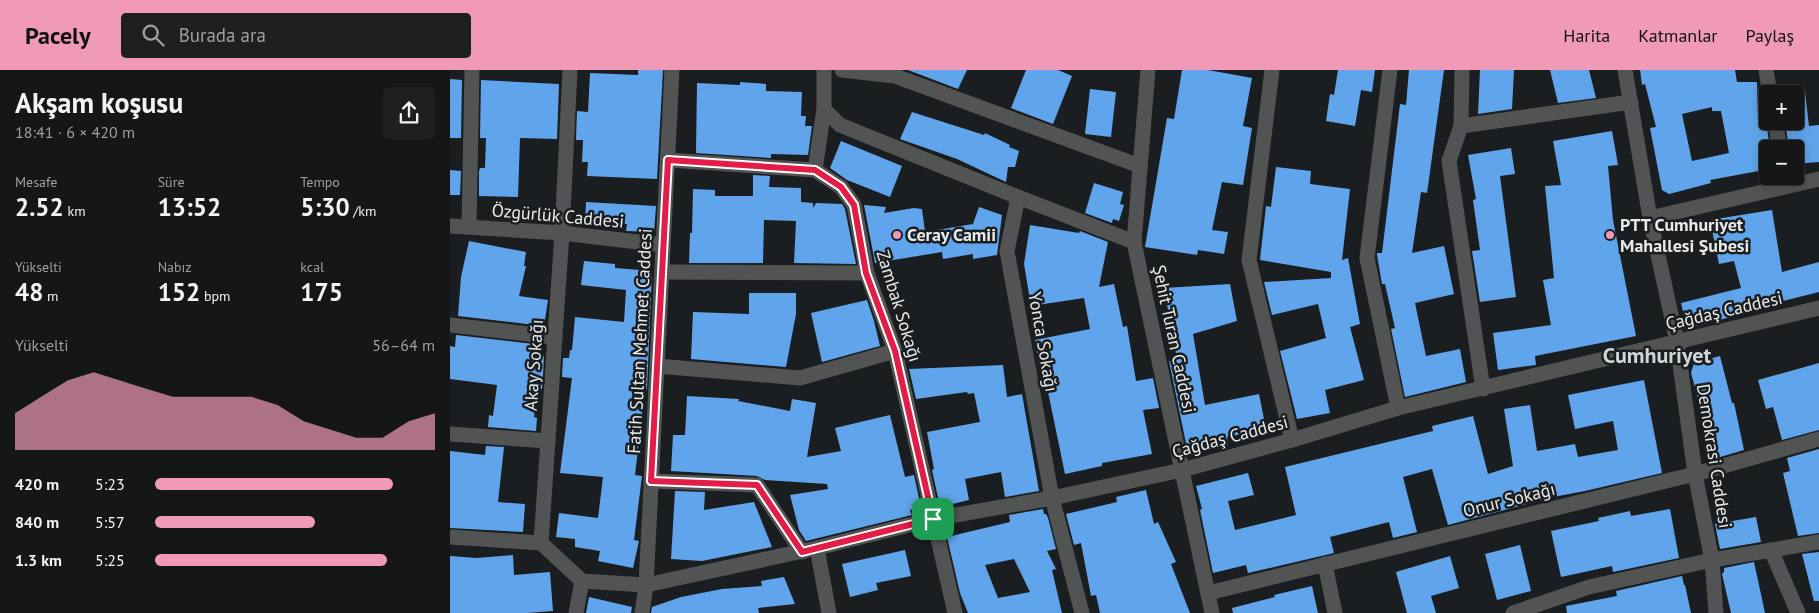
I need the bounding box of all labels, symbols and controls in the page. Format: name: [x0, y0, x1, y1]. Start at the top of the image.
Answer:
search box: [121, 13, 471, 58]
text: Pacely: [25, 20, 91, 51]
icon: search: [139, 21, 167, 49]
text: Burada ara: [179, 23, 266, 47]
text: Harita: [1563, 24, 1610, 47]
text: Katmanlar: [1638, 24, 1717, 47]
text: Paylaş: [1745, 24, 1794, 47]
text: Akşam koşusu: [15, 84, 183, 121]
map controls: [1759, 85, 1804, 185]
button: +: [1759, 85, 1804, 130]
button: share: [383, 87, 435, 139]
text: 18:41 · 6 × 420 m: [15, 122, 135, 142]
button: −: [1759, 140, 1804, 185]
text: Mesafe: [15, 173, 57, 191]
text: Süre: [158, 173, 185, 191]
text: Tempo: [300, 173, 340, 191]
text: 2.52: [15, 191, 64, 223]
text: 13:52: [158, 191, 221, 223]
text: 5:30: [300, 191, 350, 223]
street label: Özgürlük Caddesi: [491, 198, 625, 233]
text: km: [64, 202, 86, 220]
text: /km: [350, 202, 376, 220]
place label: PTT Cumhuriyet Mahallesi Şubesi: [1620, 213, 1749, 257]
place label: Ceray Camii: [907, 223, 996, 246]
street label: Fatih Sultan Mehmet Caddesi: [622, 228, 657, 454]
marker: Ceray Camii: [891, 229, 903, 241]
marker: PTT Cumhuriyet Mahallesi Şubesi: [1604, 229, 1616, 241]
street label: Zambak Sokağı: [872, 247, 927, 365]
text: Yükselti: [15, 258, 62, 276]
text: Nabız: [158, 258, 192, 276]
text: kcal: [300, 258, 324, 276]
street label: Şehit Turan Caddesi: [1148, 263, 1201, 415]
text: 48: [15, 276, 43, 308]
text: 152: [158, 276, 200, 308]
text: 175: [300, 276, 343, 308]
street label: Çağdaş Caddesi: [1663, 286, 1785, 335]
text: m: [43, 287, 58, 305]
text: bpm: [200, 287, 230, 305]
street label: Yonca Sokağı: [1023, 290, 1064, 394]
street label: Akay Sokağı: [519, 318, 548, 412]
text: Yükselti: [15, 335, 68, 355]
text: 56–64 m: [372, 335, 435, 355]
district label: Cumhuriyet: [1603, 341, 1711, 369]
street label: Demokrasi Caddesi: [1692, 382, 1737, 530]
street label: Çağdaş Caddesi: [1169, 410, 1291, 463]
text: 420 m: [15, 474, 59, 494]
text: 5:23: [95, 474, 125, 494]
street label: Onur Sokağı: [1460, 477, 1557, 522]
pin: [912, 498, 954, 540]
icon: arrive: [919, 505, 947, 533]
text: 840 m: [15, 512, 59, 532]
text: 5:57: [95, 512, 125, 532]
text: 1.3 km: [15, 550, 62, 570]
text: 5:25: [95, 550, 125, 570]

